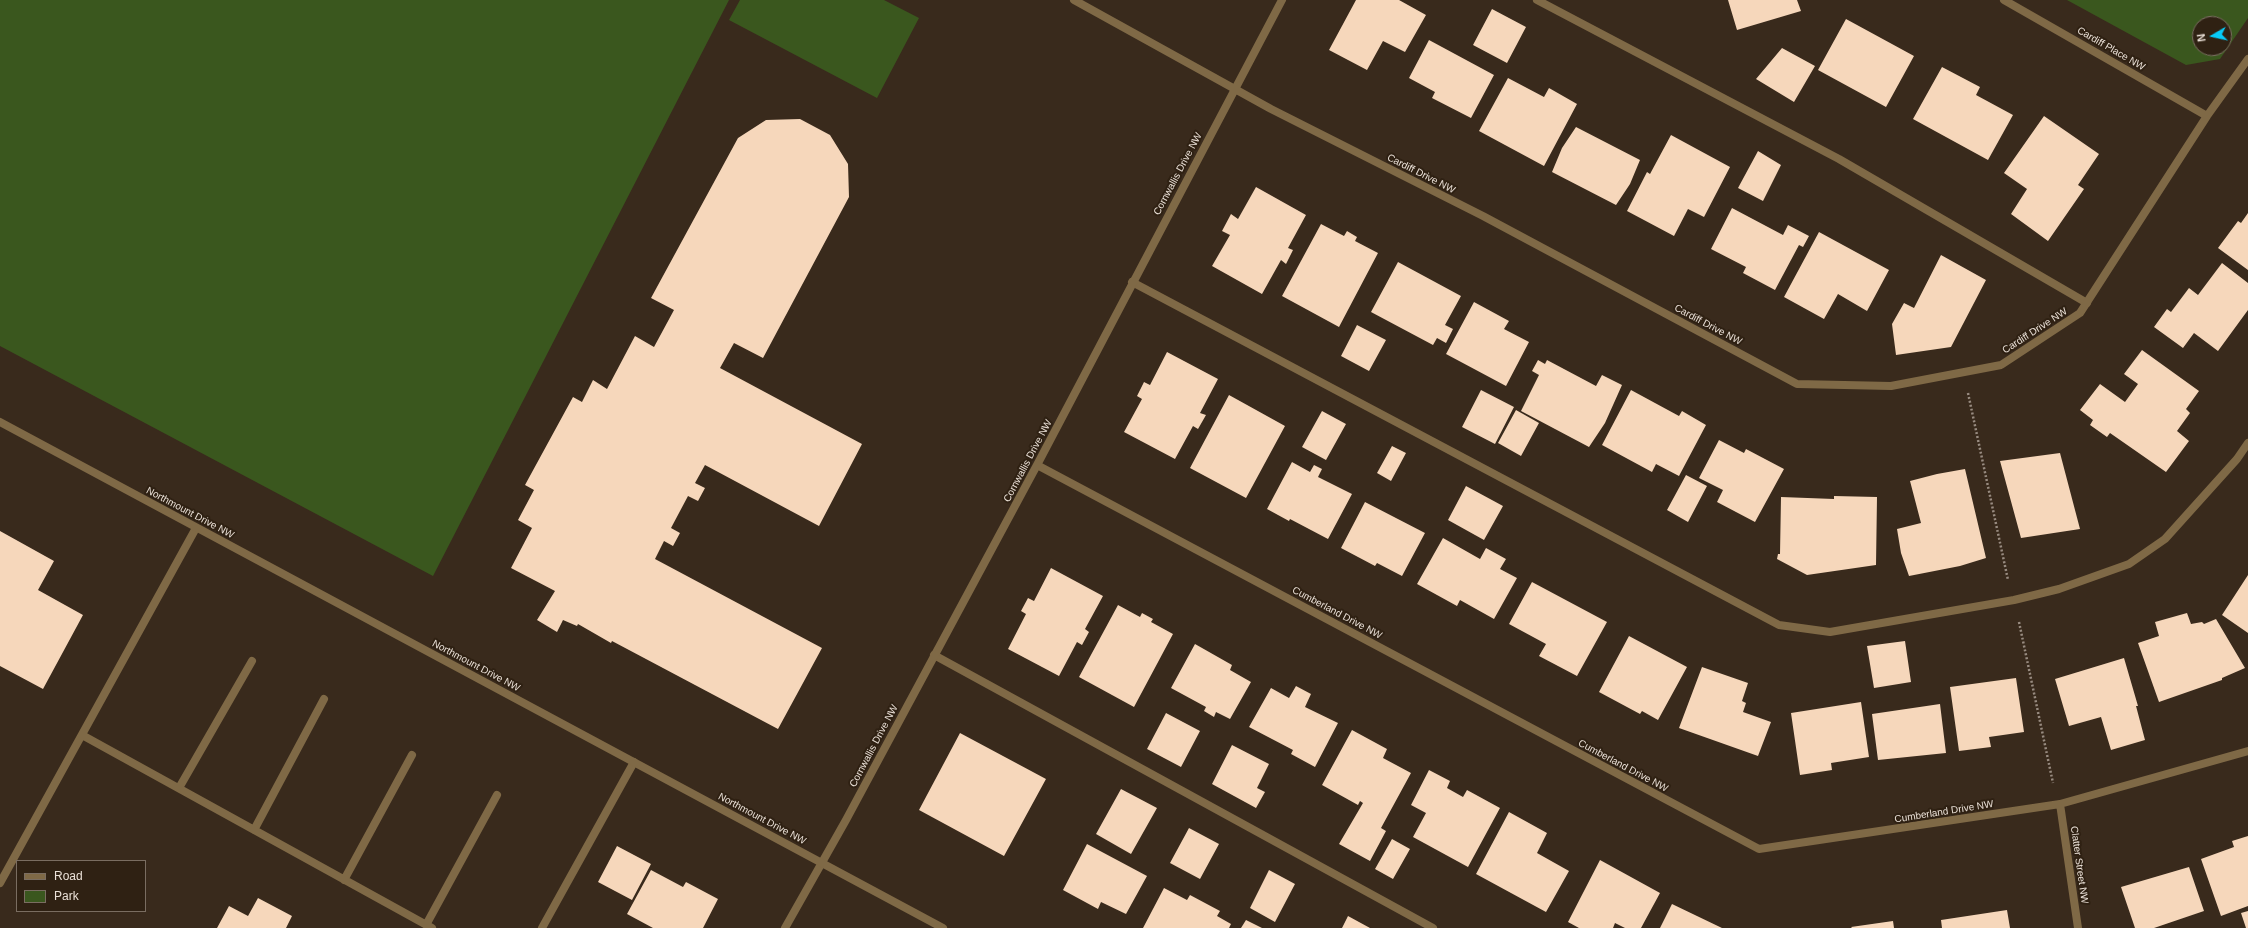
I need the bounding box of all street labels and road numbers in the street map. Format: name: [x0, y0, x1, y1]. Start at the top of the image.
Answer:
street label: Cardiff Place NW: [2075, 25, 2147, 73]
street label: Cornwallis Drive NW: [1151, 131, 1205, 217]
street label: Cardiff Drive NW: [1385, 152, 1457, 196]
street label: Cardiff Drive NW: [1672, 302, 1744, 348]
street label: Cardiff Drive NW: [2000, 306, 2070, 356]
street label: Cornwallis Drive NW: [1001, 418, 1055, 504]
street label: Northmount Drive NW: [144, 485, 236, 541]
street label: Cumberland Drive NW: [1290, 584, 1384, 642]
street label: Northmount Drive NW: [430, 638, 522, 694]
street label: Cornwallis Drive NW: [847, 703, 901, 789]
street label: Cumberland Drive NW: [1576, 737, 1670, 795]
street label: Northmount Drive NW: [716, 791, 808, 847]
street label: Cumberland Drive NW: [1894, 798, 1994, 826]
street label: Clatter Street NW: [2068, 825, 2090, 905]

